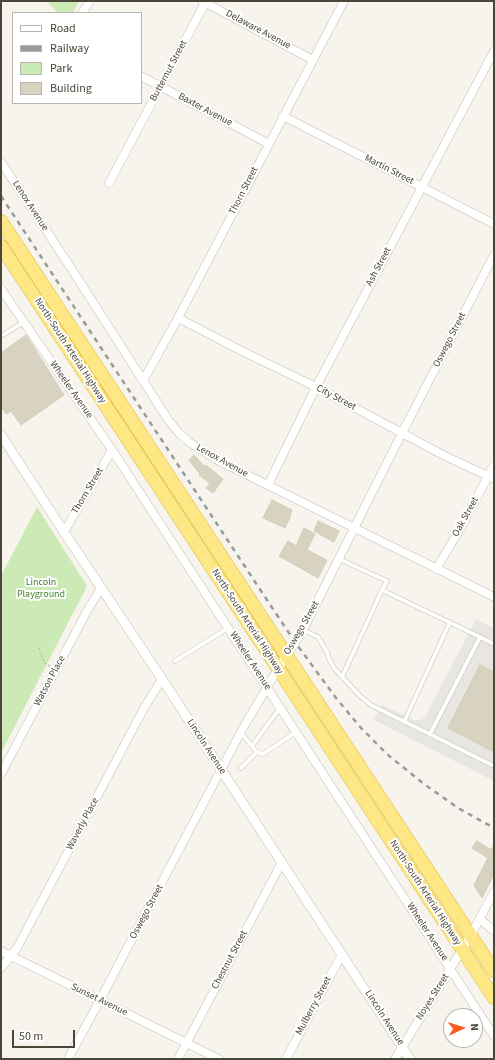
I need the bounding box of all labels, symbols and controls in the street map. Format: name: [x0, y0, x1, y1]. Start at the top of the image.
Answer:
street label: Delaware Avenue: [223, 8, 293, 52]
legend: [12, 12, 142, 104]
text: Road: [50, 20, 76, 37]
street label: Butternut Street: [148, 38, 190, 104]
text: Railway: [50, 40, 89, 57]
text: Park: [50, 60, 72, 77]
text: Building: [50, 80, 92, 97]
street label: Baxter Avenue: [176, 91, 234, 129]
street label: Martin Street: [362, 152, 416, 188]
street label: Thorn Street: [227, 165, 261, 217]
street label: Lenox Avenue: [9, 179, 51, 233]
street label: Ash Street: [364, 245, 394, 289]
street label: North-South Arterial Highway: [31, 296, 109, 406]
street label: Oswego Street: [431, 310, 469, 370]
street label: Wheeler Avenue: [47, 359, 95, 421]
street label: City Street: [314, 383, 358, 413]
street label: Lenox Avenue: [194, 442, 250, 480]
street label: Thorn Street: [69, 466, 107, 516]
street label: Oak Street: [450, 495, 482, 539]
street label: North-South Arterial Highway: [208, 567, 286, 677]
park label: Lincoln Playground: [17, 577, 65, 600]
street label: Oswego Street: [282, 599, 322, 657]
street label: Wheeler Avenue: [227, 630, 273, 692]
street label: Watson Place: [32, 654, 68, 708]
street label: Lincoln Avenue: [184, 717, 228, 777]
street label: Waverly Place: [64, 796, 102, 852]
street label: North-South Arterial Highway: [386, 838, 464, 948]
street label: Oswego Street: [128, 883, 166, 941]
street label: Wheeler Avenue: [404, 901, 450, 963]
street label: Chestnut Street: [209, 929, 251, 991]
street label: Noyes Street: [414, 971, 452, 1023]
street label: Mulberry Street: [294, 975, 334, 1037]
street label: Sunset Avenue: [69, 981, 129, 1019]
street label: Lincoln Avenue: [362, 988, 406, 1048]
north arrow: [443, 1008, 483, 1048]
scale bar: [14, 1022, 77, 1048]
text: N: [467, 1023, 482, 1031]
text: 50 m: [19, 1028, 43, 1045]

